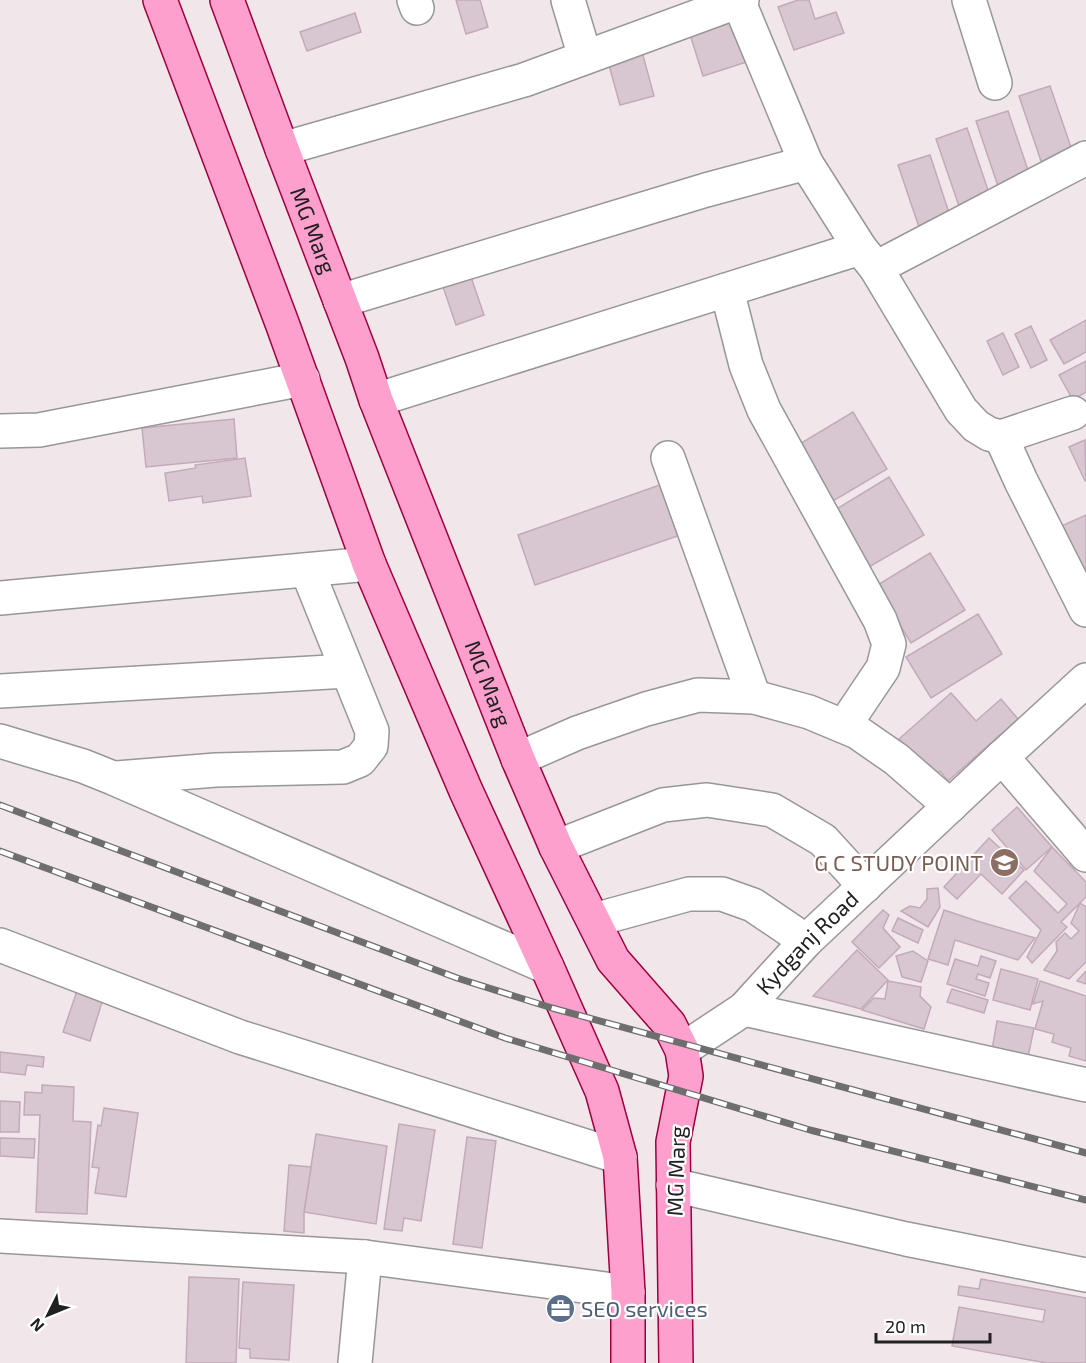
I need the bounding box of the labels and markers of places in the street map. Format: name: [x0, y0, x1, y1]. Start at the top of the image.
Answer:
school or university icon: G C STUDY POINT: [988, 847, 1020, 879]
place label: G C STUDY POINT: [814, 849, 983, 875]
office icon: SEO services: [544, 1293, 576, 1325]
place label: SEO services: [581, 1295, 708, 1321]

